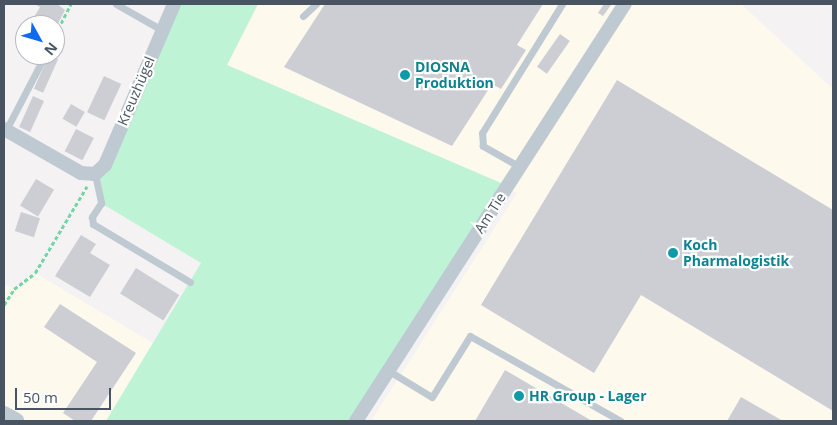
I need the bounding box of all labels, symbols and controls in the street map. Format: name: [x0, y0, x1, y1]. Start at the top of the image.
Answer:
north arrow: [15, 15, 65, 65]
text: N: [40, 39, 62, 60]
street label: Kreuzhügel: [114, 54, 158, 128]
place label: DIOSNA Produktion: [415, 59, 494, 92]
marker: DIOSNA Produktion: [399, 69, 411, 81]
street label: Am Tie: [471, 190, 509, 236]
place label: Koch Pharmalogistik: [683, 237, 789, 270]
marker: Koch Pharmalogistik: [667, 247, 679, 259]
scale bar: [18, 378, 114, 410]
text: 50 m: [23, 387, 58, 407]
place label: HR Group - Lager: [529, 388, 646, 404]
marker: HR Group - Lager: [513, 390, 525, 402]

